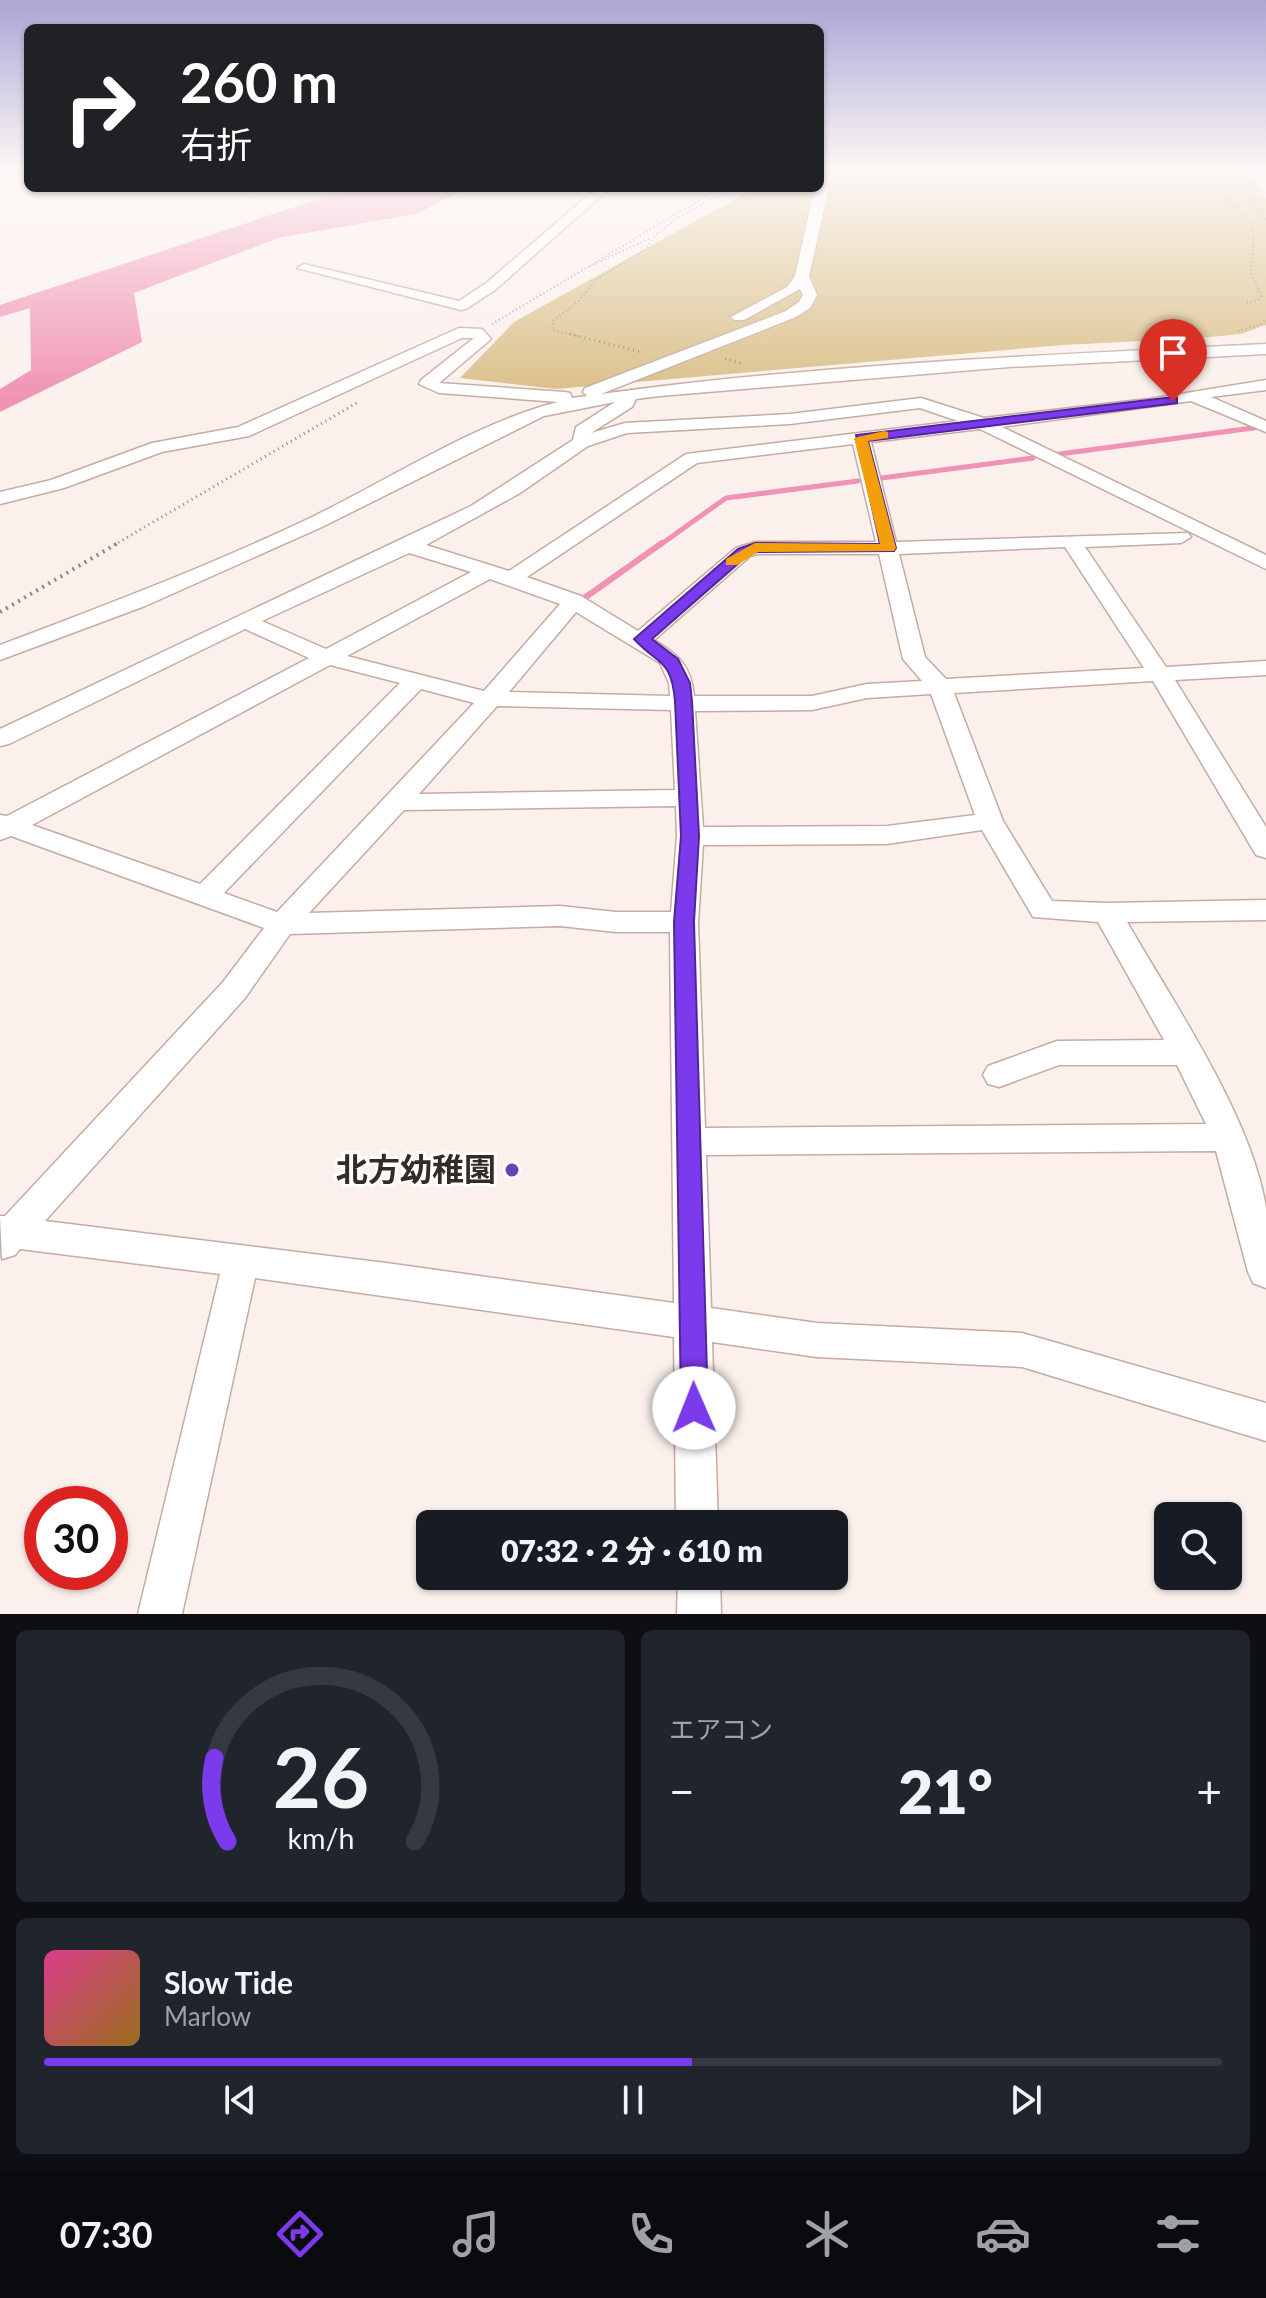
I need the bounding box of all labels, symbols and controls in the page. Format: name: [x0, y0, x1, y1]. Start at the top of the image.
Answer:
text: 260 m: [180, 48, 338, 115]
icon: right: [48, 56, 152, 160]
text: 右折: [180, 122, 252, 166]
pin: [1139, 319, 1207, 401]
icon: arrive: [1151, 331, 1195, 375]
place label: 北方幼稚園: [336, 1149, 496, 1188]
marker: 北方幼稚園: [503, 1161, 521, 1179]
position arrow: [652, 1366, 736, 1450]
speed limit sign: 30: [24, 1486, 128, 1590]
map controls: [1154, 1502, 1242, 1590]
button: search: [1154, 1502, 1242, 1590]
text: 07:32 · 2 分 · 610 m: [501, 1532, 763, 1568]
text: エアコン: [669, 1713, 773, 1745]
text: 26: [272, 1726, 369, 1826]
text: 21°: [898, 1755, 993, 1827]
text: −: [669, 1765, 695, 1817]
text: +: [1196, 1765, 1222, 1817]
text: km/h: [287, 1821, 354, 1855]
text: Slow Tide: [164, 1964, 293, 2000]
text: Marlow: [164, 2000, 251, 2032]
icon: previous: [218, 2078, 262, 2122]
icon: pause: [611, 2078, 655, 2122]
icon: next: [1004, 2078, 1048, 2122]
icon: directions: [272, 2206, 328, 2262]
icon: music: [448, 2206, 504, 2262]
icon: phone: [623, 2206, 679, 2262]
icon: climate: [799, 2206, 855, 2262]
icon: car: [975, 2206, 1031, 2262]
icon: filters: [1150, 2206, 1206, 2262]
text: 07:30: [60, 2212, 153, 2256]

